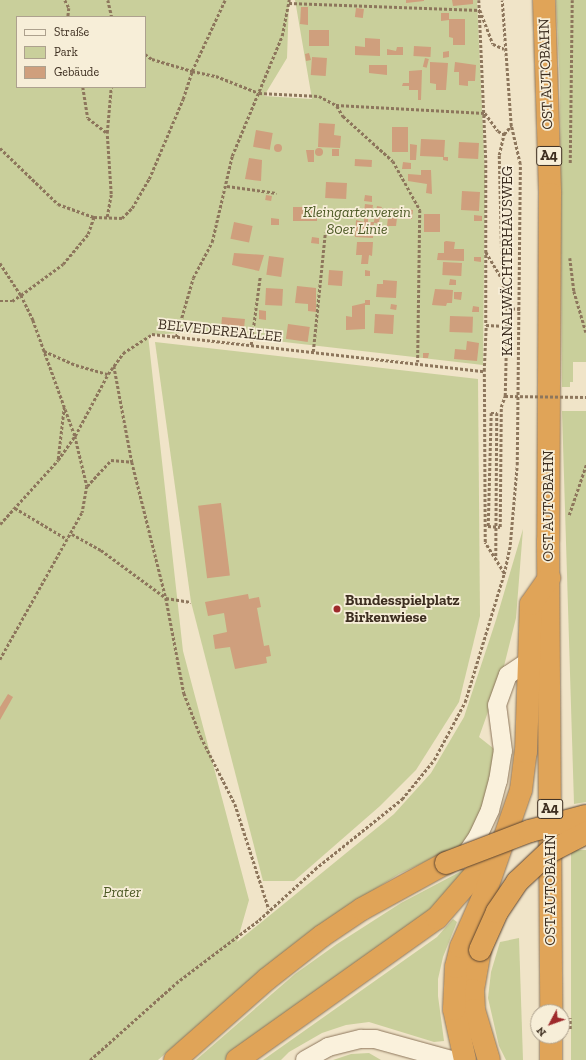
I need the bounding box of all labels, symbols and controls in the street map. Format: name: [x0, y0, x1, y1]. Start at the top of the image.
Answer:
legend: [16, 16, 146, 88]
street label: OST AUTOBAHN: [535, 18, 557, 130]
text: Straße: [54, 25, 89, 39]
text: Park: [54, 45, 78, 59]
text: Gebäude: [54, 65, 99, 79]
road number: A4: [536, 144, 562, 168]
street label: KANALWÄCHTERHAUSWEG: [499, 166, 517, 356]
park label: Kleingartenverein 80er Linie: [303, 203, 411, 238]
street label: BELVEDEREALLEE: [157, 316, 283, 346]
street label: OST AUTOBAHN: [540, 450, 558, 562]
place label: Bundesspielplatz Birkenwiese: [345, 591, 460, 626]
marker: Bundesspielplatz Birkenwiese: [332, 604, 342, 614]
road number: A4: [537, 797, 563, 821]
street label: OST AUTOBAHN: [542, 834, 560, 946]
park label: Prater: [103, 884, 141, 902]
north arrow: [530, 1004, 570, 1044]
text: N: [534, 1024, 549, 1039]

